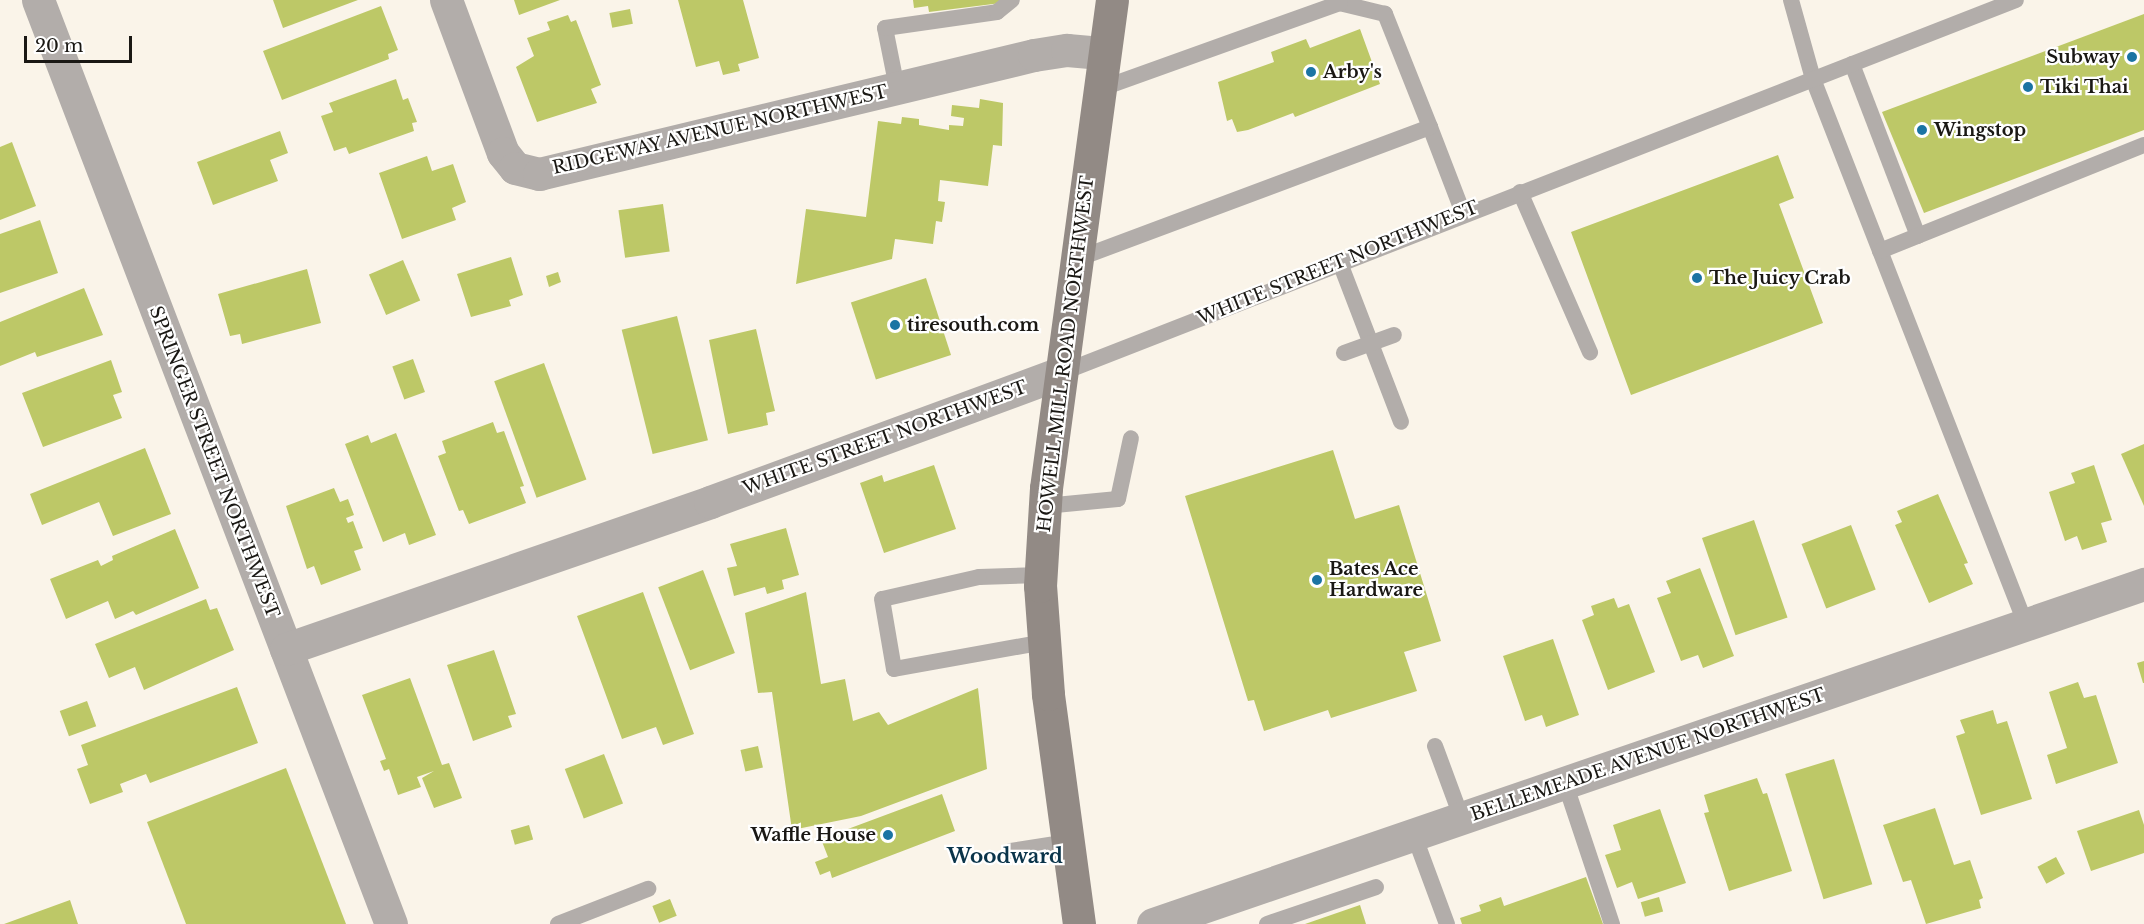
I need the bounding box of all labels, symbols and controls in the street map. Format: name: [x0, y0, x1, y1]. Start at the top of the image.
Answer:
scale bar: [27, 24, 135, 62]
text: 20 m: [35, 35, 83, 57]
place label: Subway: [2046, 46, 2120, 68]
marker: Subway: [2125, 50, 2139, 64]
place label: Arby's: [1323, 61, 1382, 83]
marker: Arby's: [1304, 65, 1318, 79]
place label: Tiki Thai: [2040, 76, 2129, 98]
marker: Tiki Thai: [2021, 80, 2035, 94]
street label: RIDGEWAY AVENUE NORTHWEST: [550, 81, 890, 179]
place label: Wingstop: [1934, 119, 2026, 141]
marker: Wingstop: [1915, 123, 1929, 137]
street label: HOWELL MILL ROAD NORTHWEST: [1033, 174, 1099, 534]
street label: WHITE STREET NORTHWEST: [1194, 196, 1482, 330]
place label: The Juicy Crab: [1709, 267, 1851, 289]
marker: The Juicy Crab: [1690, 271, 1704, 285]
street label: SPRINGER STREET NORTHWEST: [144, 302, 284, 622]
place label: tiresouth.com: [907, 314, 1039, 336]
marker: tiresouth.com: [888, 318, 902, 332]
street label: WHITE STREET NORTHWEST: [740, 376, 1030, 500]
place label: Bates Ace Hardware: [1329, 559, 1423, 602]
marker: Bates Ace Hardware: [1310, 573, 1324, 587]
street label: BELLEMEADE AVENUE NORTHWEST: [1468, 684, 1828, 826]
place label: Waffle House: [751, 824, 876, 846]
marker: Waffle House: [881, 828, 895, 842]
district label: Woodward: [947, 844, 1063, 868]

